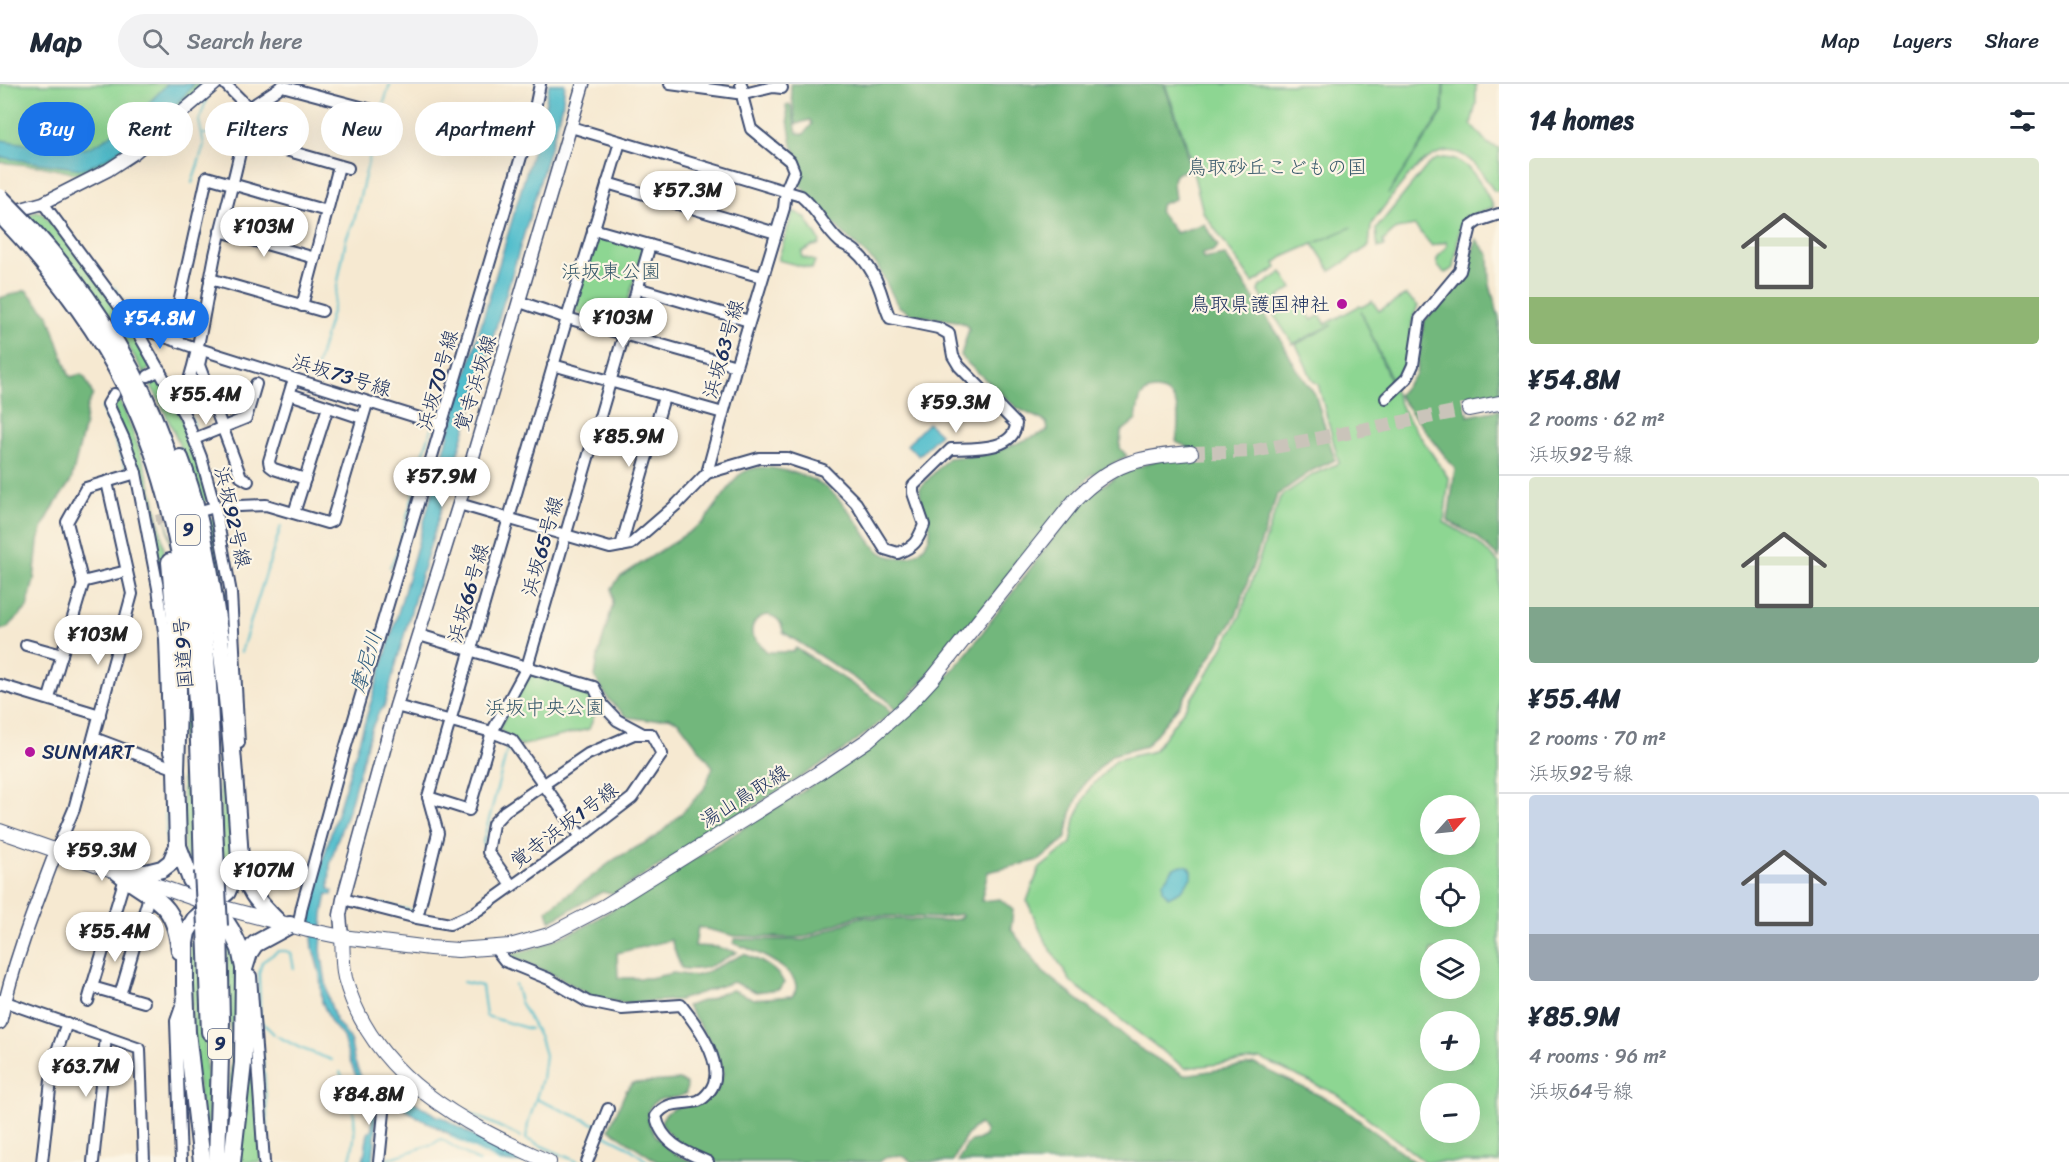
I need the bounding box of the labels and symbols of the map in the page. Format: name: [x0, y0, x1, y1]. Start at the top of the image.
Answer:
park label: 鳥取砂丘こどもの国: [1187, 150, 1367, 185]
pin: ¥57.3M: [639, 171, 737, 222]
pin: ¥103M: [222, 207, 306, 258]
park label: 浜坂東公園: [561, 254, 661, 289]
place label: 鳥取県護国神社: [1190, 287, 1330, 322]
street label: 浜坂63号線: [693, 295, 754, 403]
marker: 鳥取県護国神社: [1335, 297, 1349, 311]
pin: ¥103M: [581, 298, 665, 349]
pin: ¥54.8M: [111, 299, 209, 350]
street label: 浜坂70号線: [406, 325, 469, 435]
street label: 覚寺浜坂線: [444, 330, 507, 436]
street label: 浜坂73号線: [288, 344, 396, 407]
pin: ¥55.4M: [157, 375, 255, 426]
pin: ¥59.3M: [907, 383, 1005, 434]
pin: ¥85.9M: [580, 417, 678, 468]
pin: ¥57.9M: [393, 457, 491, 508]
street label: 浜坂92号線: [204, 463, 261, 572]
street label: 浜坂65号線: [511, 492, 574, 601]
road number: 9: [176, 515, 200, 545]
street label: 浜坂66号線: [437, 539, 499, 647]
pin: ¥103M: [56, 615, 140, 666]
street label: 国道9号: [164, 616, 203, 690]
water label: 摩尼川: [339, 626, 393, 698]
park label: 浜坂中央公園: [485, 690, 605, 725]
place label: SUNMART: [42, 735, 135, 770]
marker: SUNMART: [23, 745, 37, 759]
street label: 湯山鳥取線: [693, 755, 796, 838]
street label: 覚寺浜坂1号線: [502, 773, 626, 878]
north arrow: [1420, 795, 1480, 855]
pin: ¥59.3M: [53, 831, 151, 882]
pin: ¥107M: [222, 851, 306, 902]
pin: ¥55.4M: [66, 912, 164, 963]
road number: 9: [208, 1029, 232, 1059]
pin: ¥63.7M: [37, 1047, 135, 1098]
pin: ¥84.8M: [320, 1075, 418, 1126]

